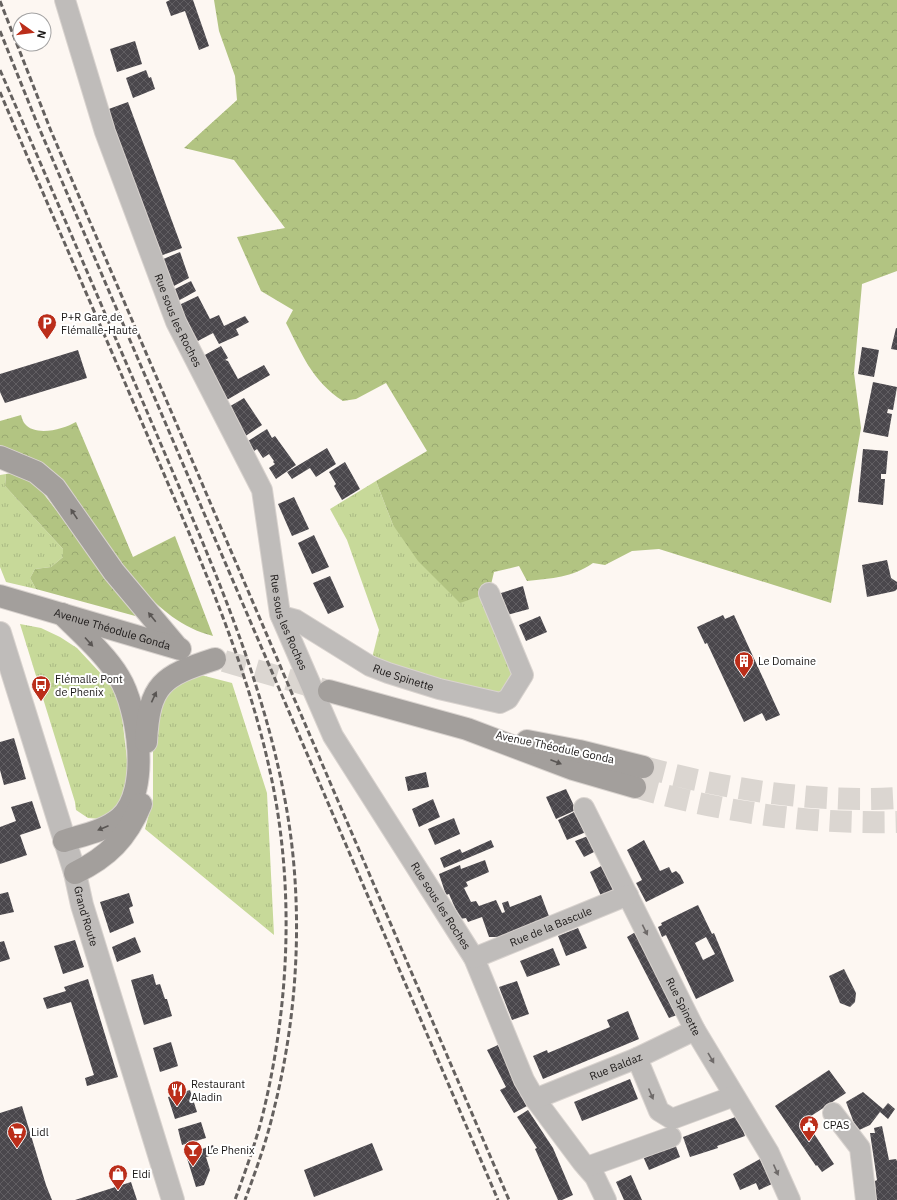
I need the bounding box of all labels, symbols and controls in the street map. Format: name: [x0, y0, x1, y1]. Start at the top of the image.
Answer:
north arrow: [12, 12, 52, 52]
text: N: [34, 29, 49, 40]
street label: Rue sous les Roches: [152, 272, 205, 369]
place label: P+R Gare de Flémalle-Haute: [61, 310, 138, 337]
parking icon: P+R Gare de Flémalle-Haute: [36, 312, 58, 340]
one-way arrow: [70, 508, 78, 519]
street label: Rue sous les Roches: [267, 573, 311, 672]
street label: Avenue Théodule Gonda: [52, 605, 172, 653]
one-way arrow: [148, 612, 157, 623]
one-way arrow: [85, 637, 94, 648]
building icon: Le Domaine: [733, 650, 755, 678]
place label: Le Domaine: [758, 654, 816, 668]
street label: Rue Spinette: [371, 661, 436, 694]
place label: Flémalle Pont de Phenix: [55, 672, 123, 699]
bus stop icon: Flémalle Pont de Phenix: [30, 674, 52, 702]
one-way arrow: [151, 691, 157, 703]
street label: Avenue Théodule Gonda: [495, 728, 616, 766]
one-way arrow: [550, 760, 562, 766]
one-way arrow: [97, 825, 109, 831]
street label: Rue sous les Roches: [408, 859, 474, 952]
street label: Grand'Route: [71, 885, 101, 948]
street label: Rue de la Bascule: [508, 903, 594, 950]
one-way arrow: [642, 924, 648, 936]
street label: Rue Spinette: [663, 975, 704, 1038]
street label: Rue Baldaz: [587, 1050, 644, 1083]
one-way arrow: [707, 1053, 715, 1063]
place label: Restaurant Aladin: [191, 1077, 245, 1104]
restaurant icon: Restaurant Aladin: [166, 1079, 188, 1107]
one-way arrow: [649, 1088, 655, 1100]
public building icon: CPAS: [798, 1114, 820, 1142]
place label: CPAS: [823, 1118, 849, 1132]
supermarket icon: Lidl: [6, 1121, 28, 1149]
place label: Lidl: [31, 1125, 49, 1139]
bar icon: Le Phenix: [182, 1139, 204, 1167]
place label: Le Phenix: [207, 1143, 255, 1157]
shop icon: Eldi: [107, 1163, 129, 1191]
one-way arrow: [773, 1165, 779, 1176]
place label: Eldi: [132, 1167, 151, 1181]

